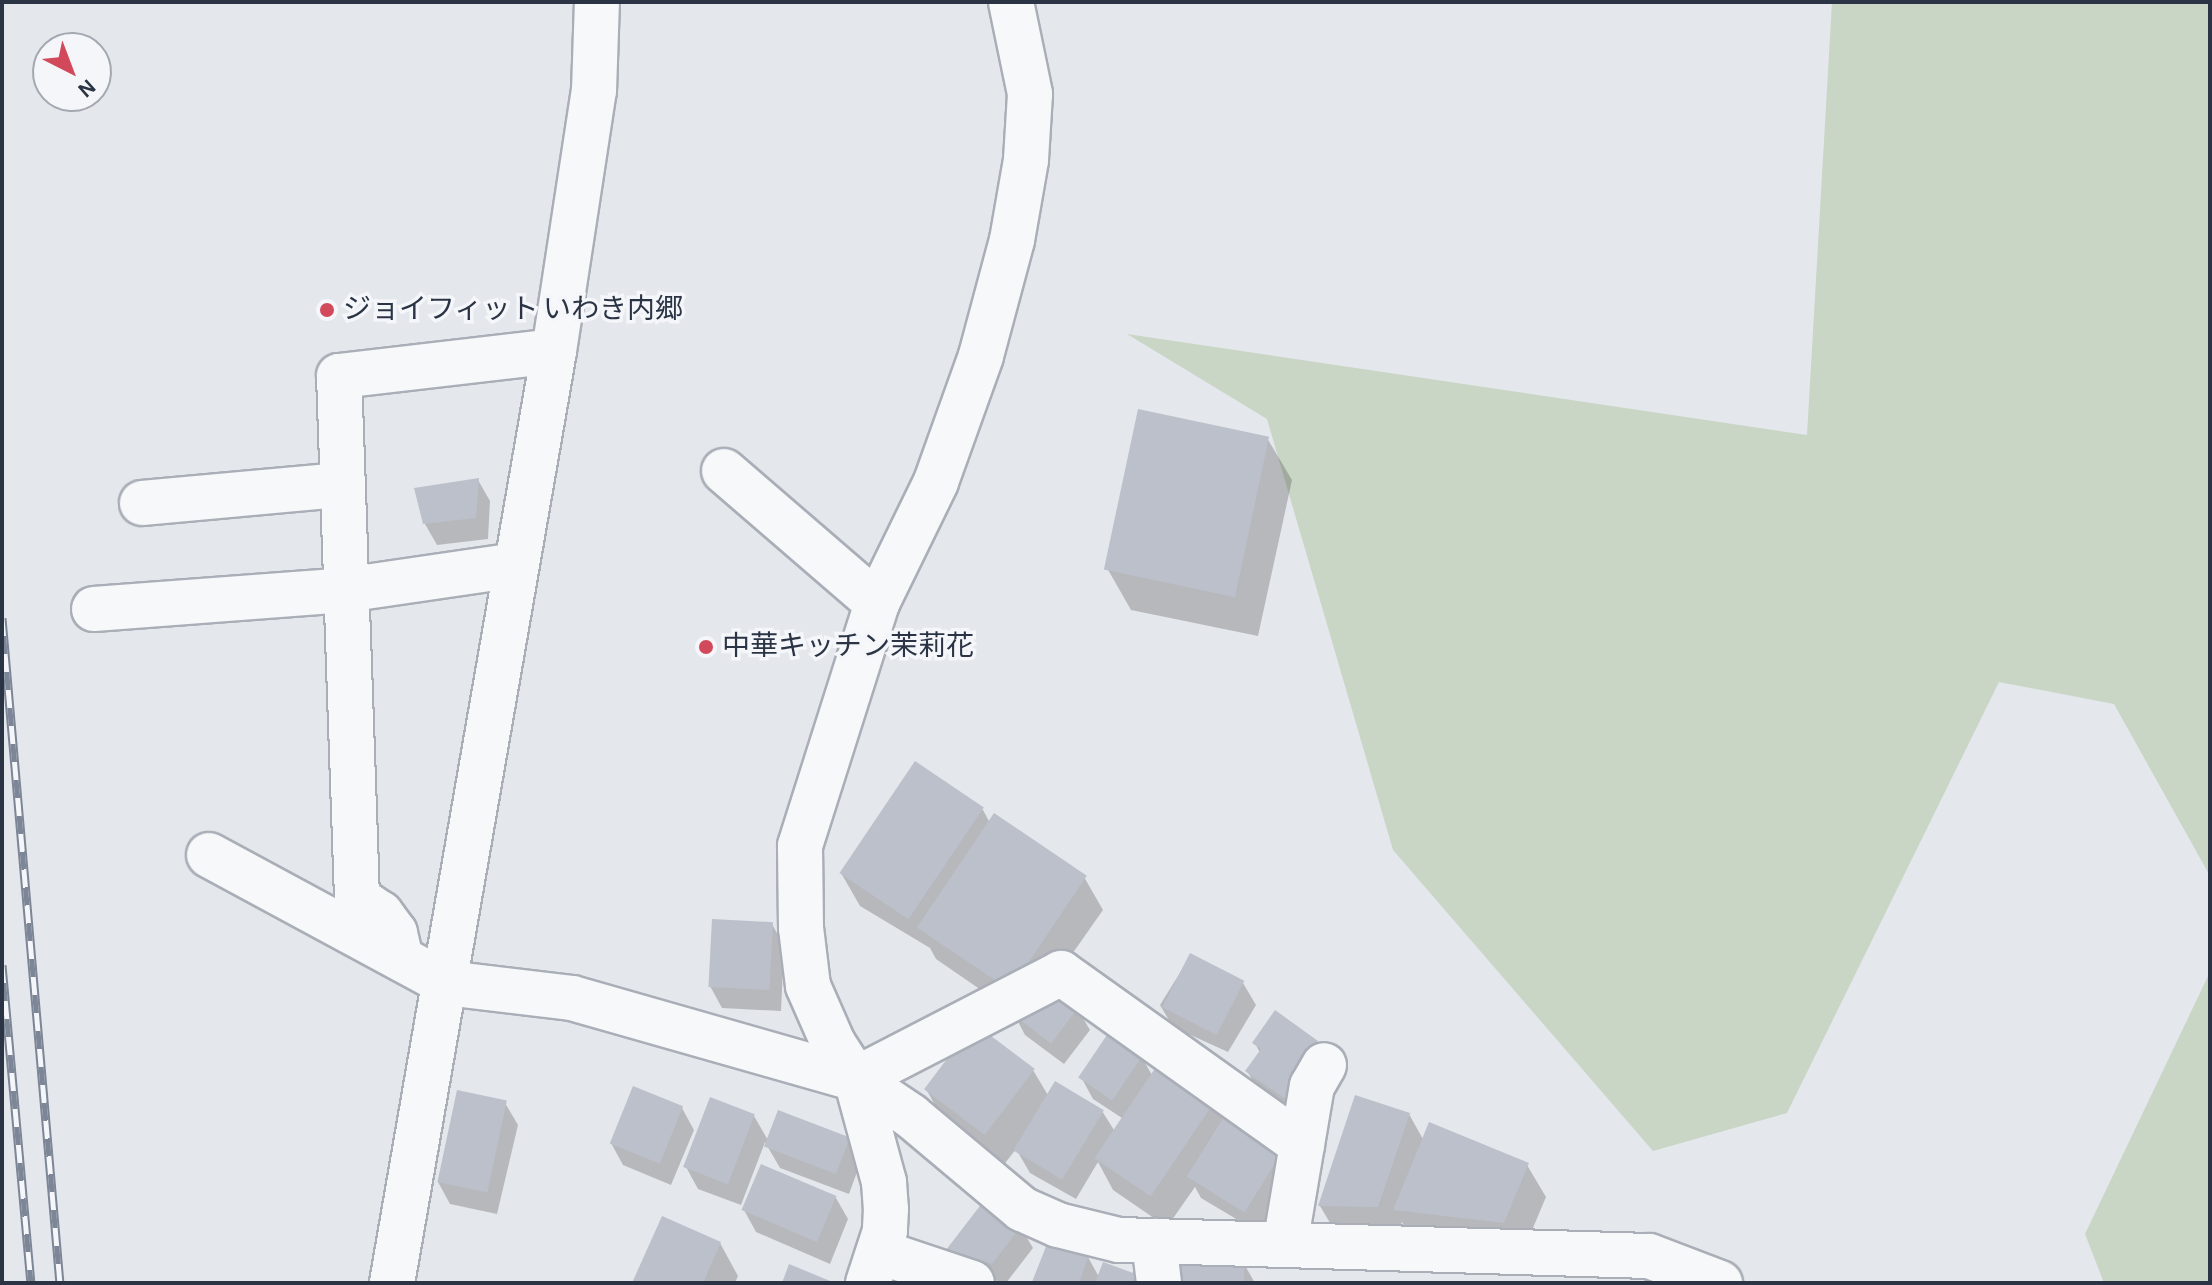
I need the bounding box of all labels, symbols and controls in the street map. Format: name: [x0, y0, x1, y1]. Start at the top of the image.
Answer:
north arrow: [32, 32, 112, 112]
text: N: [74, 75, 100, 102]
place label: ジョイフィット いわき内郷: [343, 293, 684, 327]
marker: ジョイフィット いわき内郷: [318, 301, 336, 319]
place label: 中華キッチン茉莉花: [722, 630, 974, 664]
marker: 中華キッチン茉莉花: [697, 638, 715, 656]

